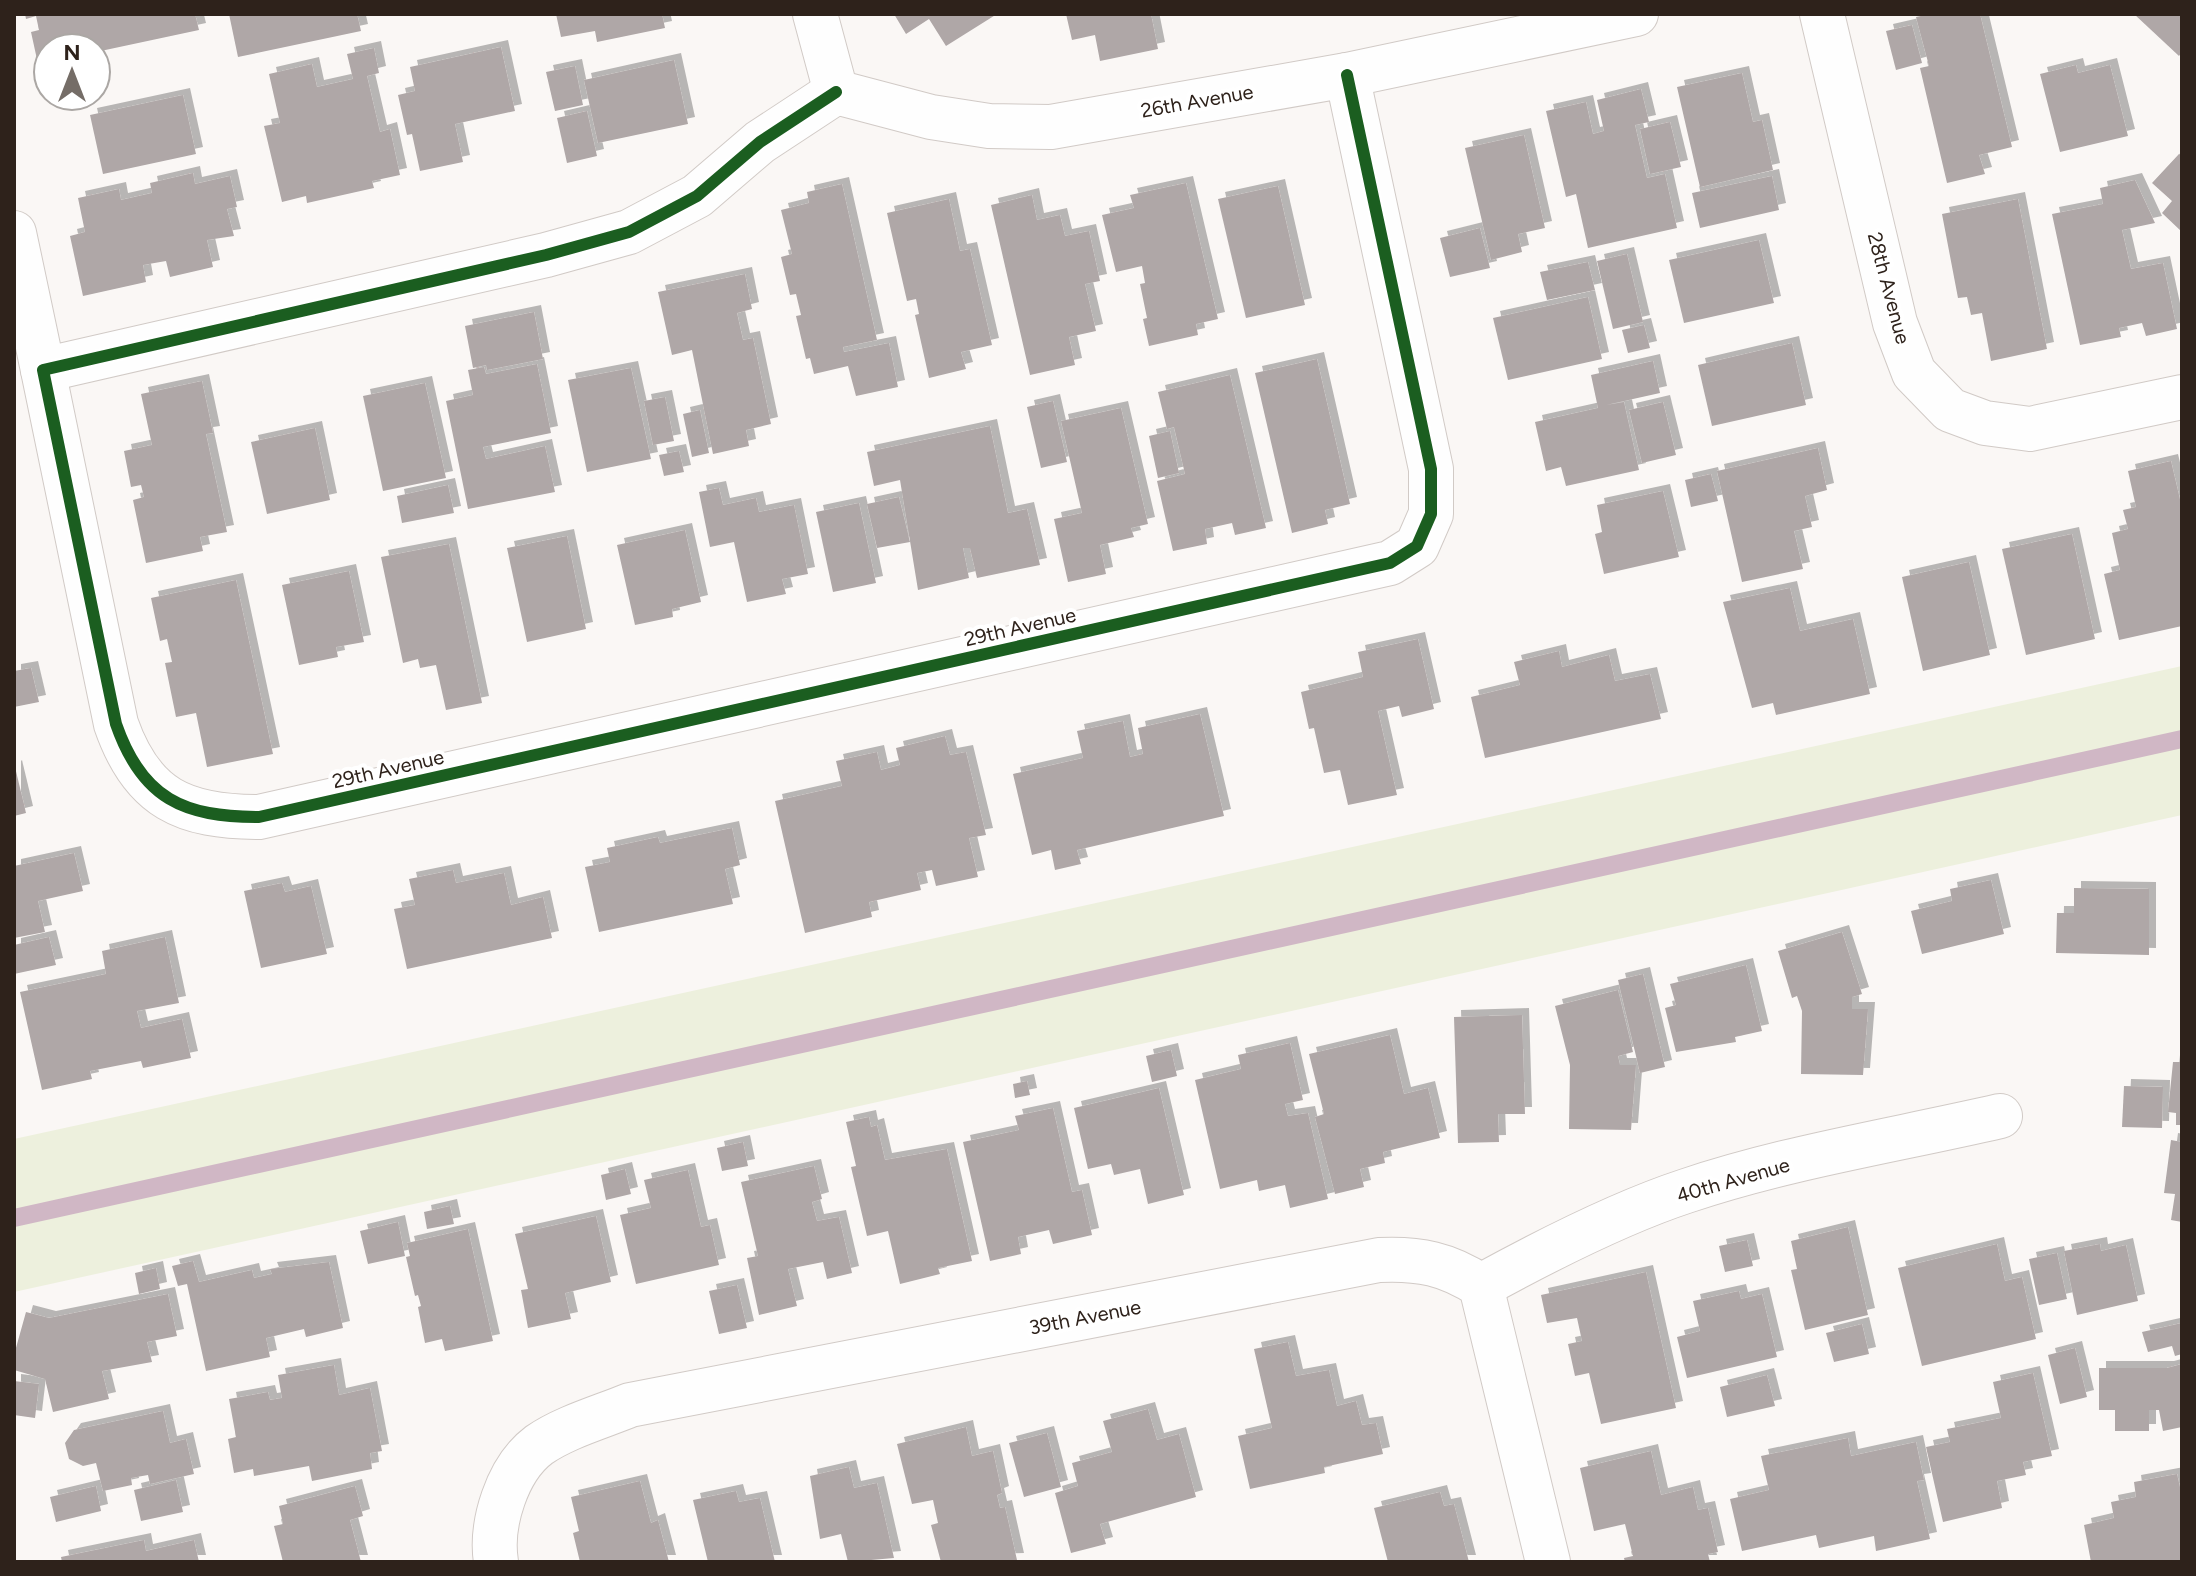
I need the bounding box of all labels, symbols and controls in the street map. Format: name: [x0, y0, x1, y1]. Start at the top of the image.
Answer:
north arrow: [32, 32, 112, 112]
text: N: [63, 39, 81, 66]
street label: 26th Avenue: [1139, 79, 1255, 123]
street label: 28th Avenue: [1863, 229, 1915, 347]
street label: 29th Avenue: [962, 602, 1078, 651]
street label: 29th Avenue: [330, 744, 446, 793]
street label: 40th Avenue: [1674, 1152, 1792, 1208]
street label: 39th Avenue: [1027, 1294, 1143, 1340]

